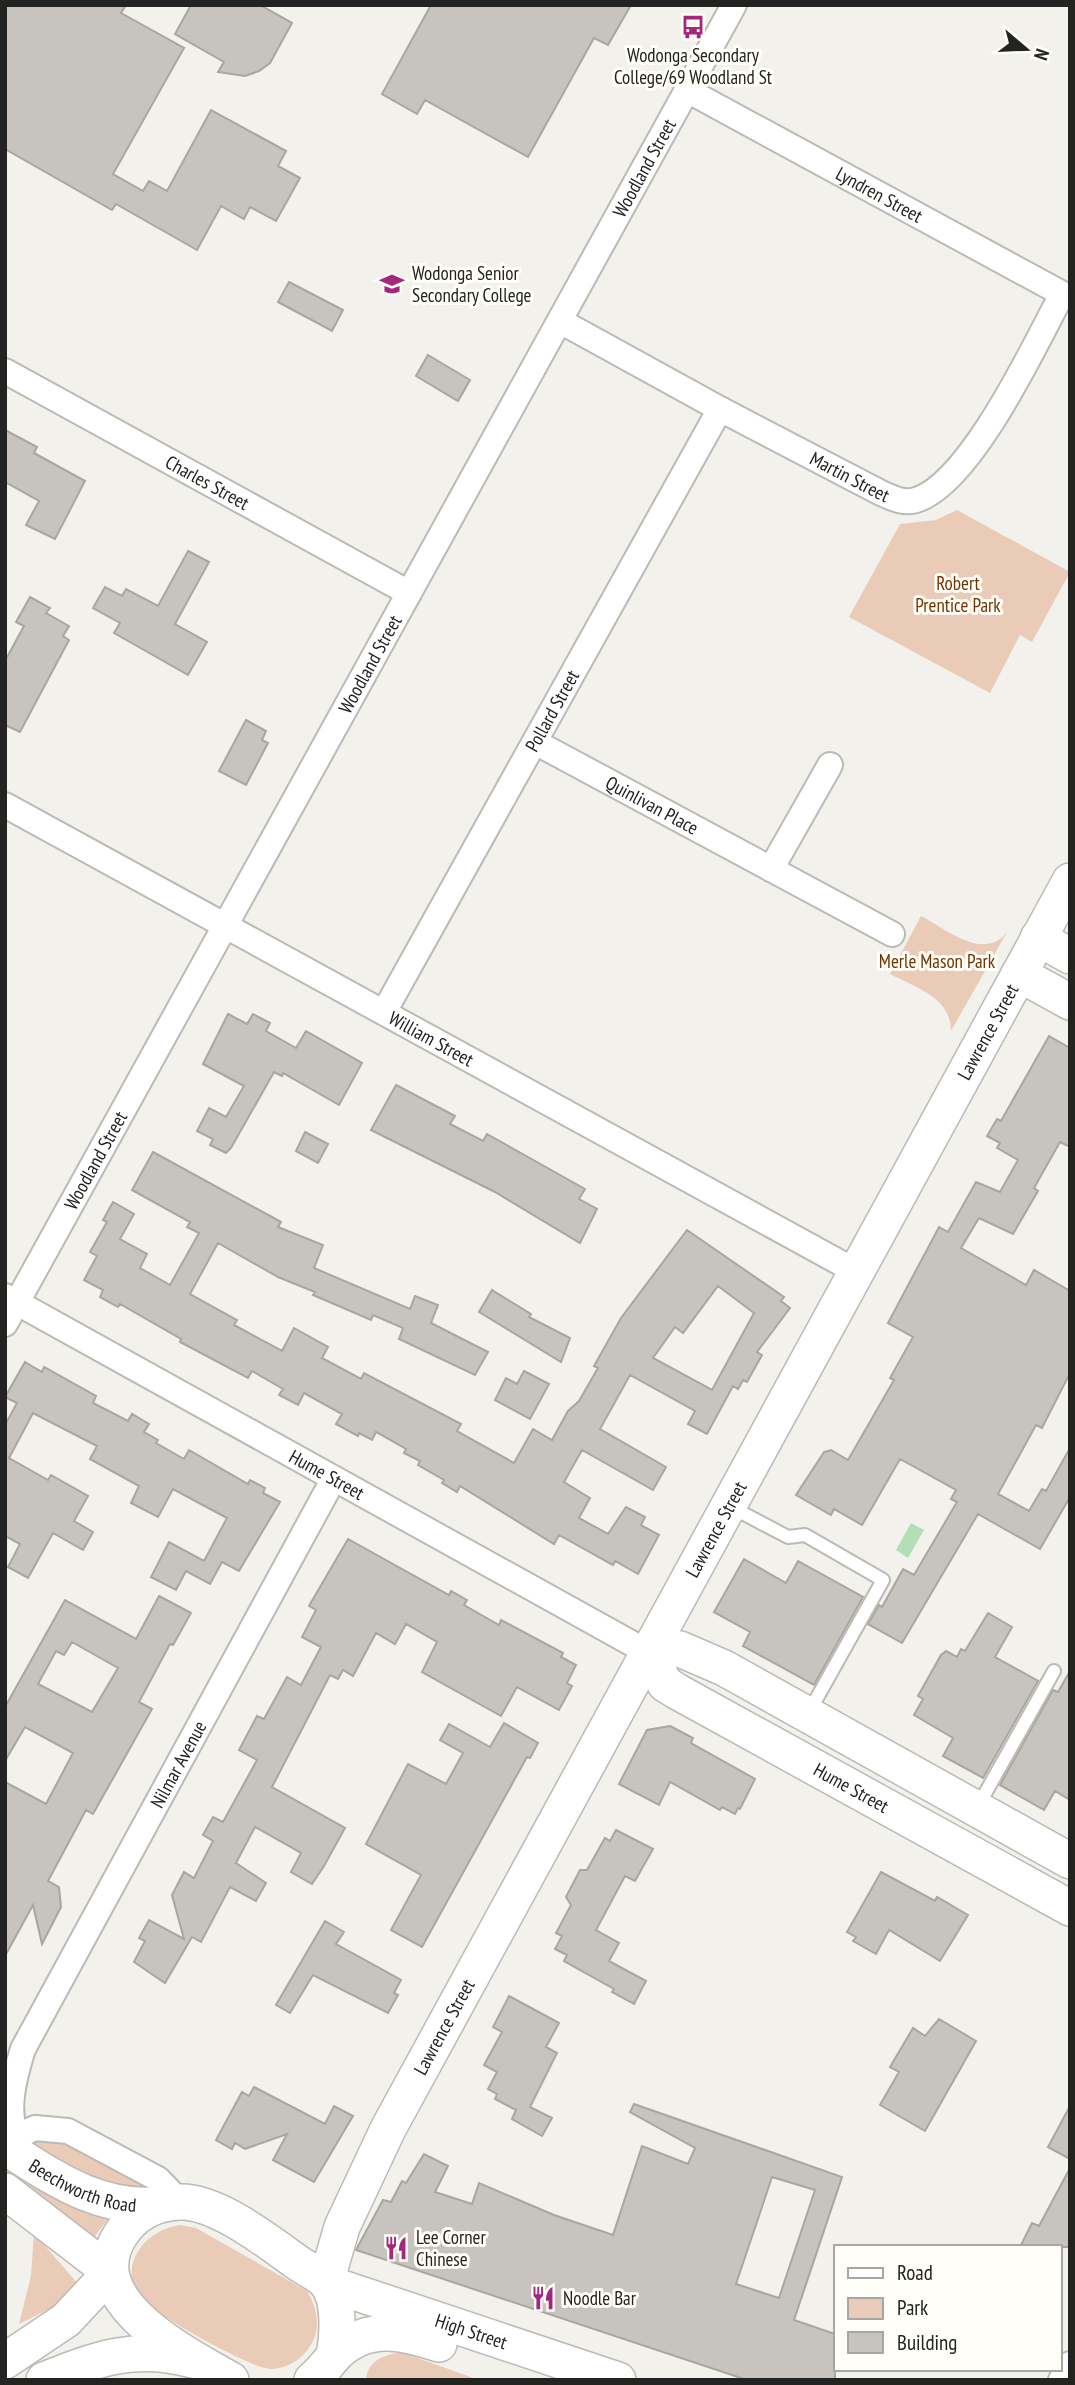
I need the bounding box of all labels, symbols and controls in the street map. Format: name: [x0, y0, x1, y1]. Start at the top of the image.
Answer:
bus stop icon: Wodonga Secondary College/69 Woodland St: [679, 13, 707, 41]
north arrow: [991, 14, 1061, 84]
place label: Wodonga Secondary College/69 Woodland St: [614, 43, 773, 89]
text: N: [1029, 46, 1055, 63]
street label: Woodland Street: [607, 114, 681, 221]
street label: Lyndren Street: [832, 161, 928, 228]
place label: Wodonga Senior Secondary College: [412, 261, 532, 307]
school or university icon: Wodonga Senior Secondary College: [378, 270, 406, 298]
street label: Martin Street: [806, 446, 894, 508]
street label: Charles Street: [161, 450, 254, 515]
park label: Robert Prentice Park: [915, 571, 1001, 617]
street label: Woodland Street: [333, 610, 407, 718]
street label: Pollard Street: [520, 665, 585, 756]
street label: Quinlivan Place: [602, 770, 703, 840]
park label: Merle Mason Park: [879, 949, 996, 973]
street label: Lawrence Street: [952, 979, 1024, 1084]
street label: William Street: [384, 1006, 479, 1072]
street label: Woodland Street: [59, 1106, 133, 1214]
street label: Hume Street: [285, 1444, 369, 1505]
street label: Lawrence Street: [680, 1476, 752, 1581]
street label: Nilmar Avenue: [145, 1716, 212, 1812]
street label: Hume Street: [810, 1757, 894, 1818]
street label: Lawrence Street: [408, 1974, 480, 2079]
street label: Beechworth Road: [25, 2153, 137, 2217]
place label: Lee Corner Chinese: [416, 2225, 486, 2271]
restaurant icon: Lee Corner Chinese: [382, 2234, 410, 2262]
legend: [834, 2245, 1061, 2371]
text: Road: [897, 2259, 933, 2286]
restaurant icon: Noodle Bar: [529, 2284, 557, 2312]
place label: Noodle Bar: [563, 2286, 637, 2310]
text: Park: [897, 2294, 928, 2321]
street label: High Street: [432, 2308, 511, 2354]
text: Building: [897, 2329, 957, 2356]

